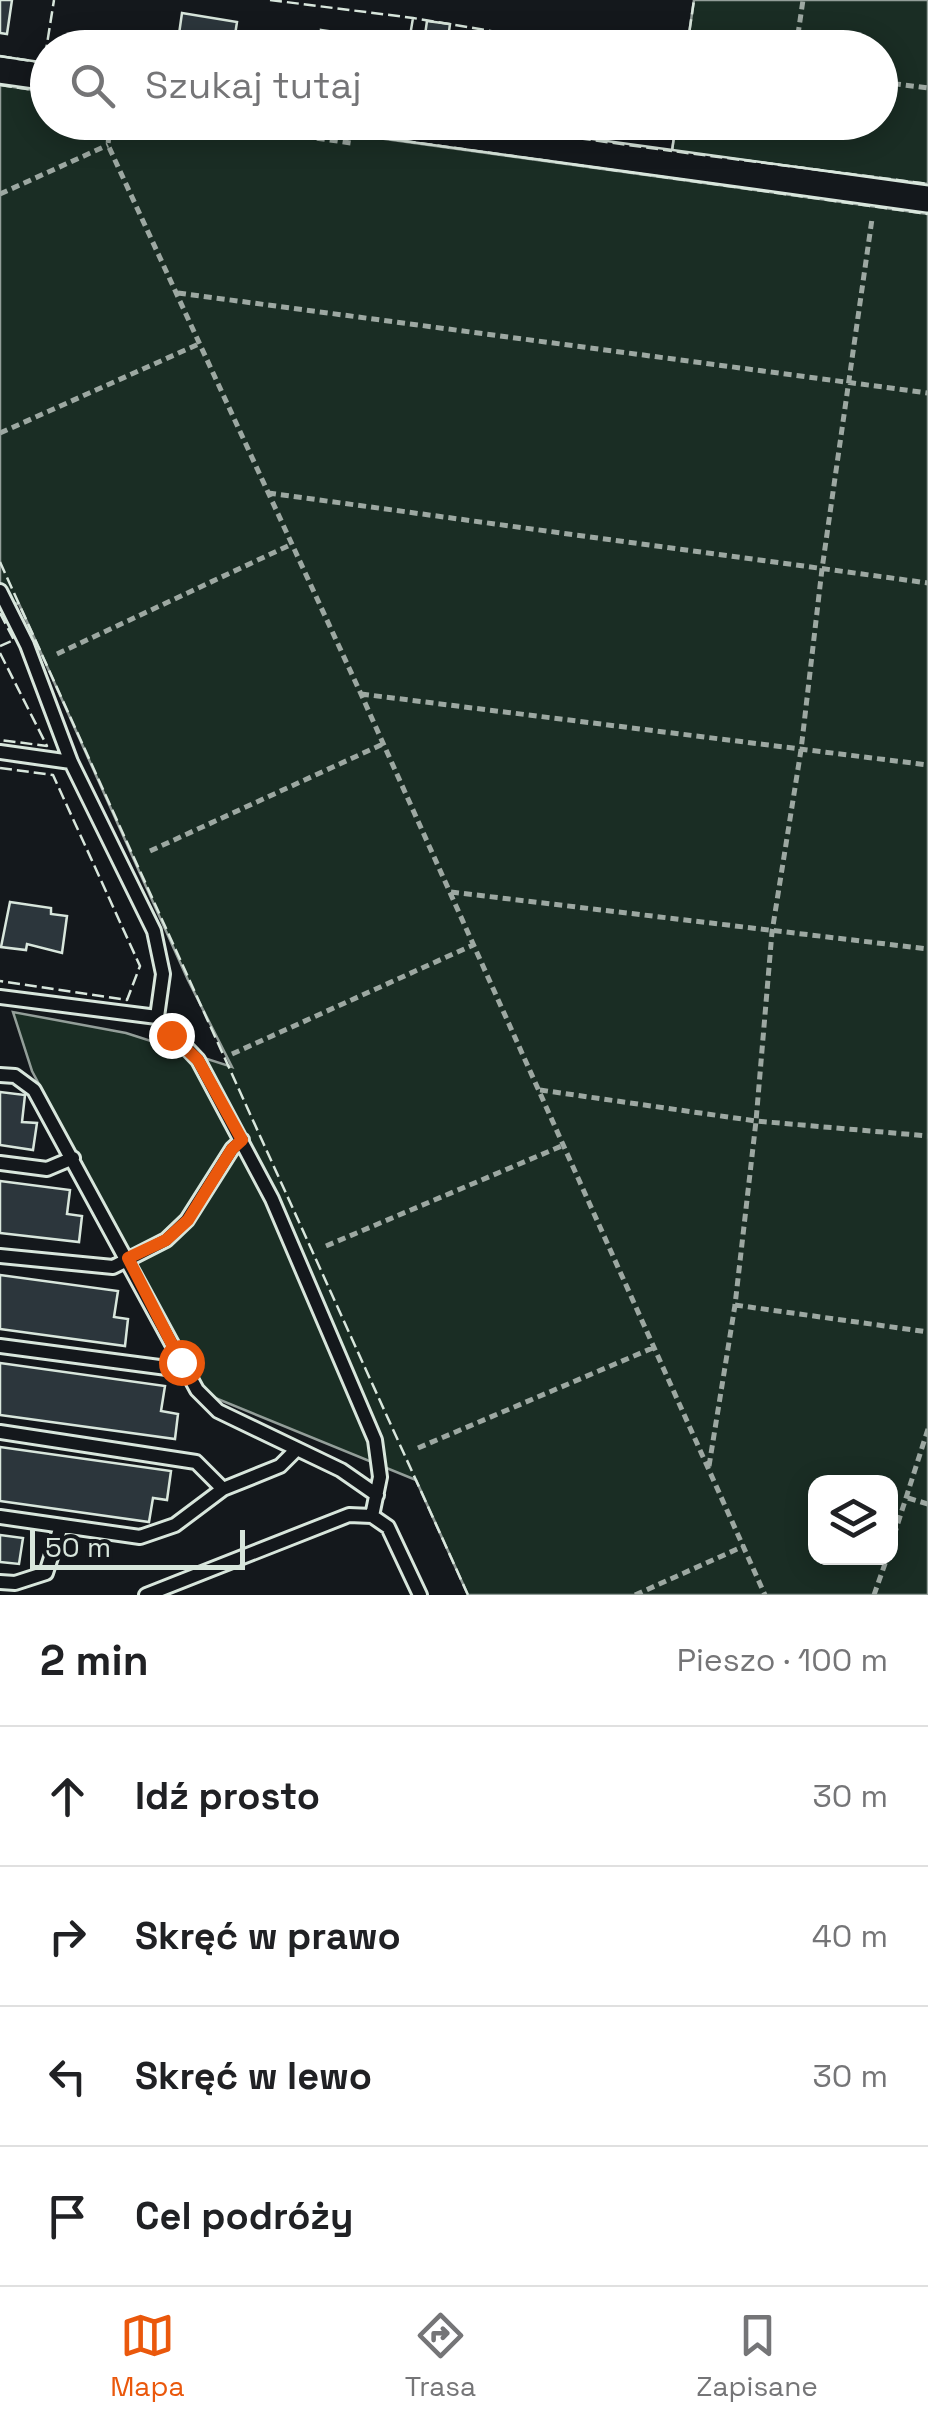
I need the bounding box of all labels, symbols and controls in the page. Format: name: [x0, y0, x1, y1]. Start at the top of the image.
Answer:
search box: [30, 30, 898, 140]
icon: search: [65, 58, 120, 113]
text: Szukaj tutaj: [145, 61, 362, 109]
route end: [149, 1013, 195, 1059]
route start: [159, 1340, 205, 1386]
map controls: [808, 1475, 898, 1565]
button: layers: [808, 1475, 898, 1565]
scale bar: [30, 1525, 245, 1570]
text: 50 m: [45, 1529, 111, 1565]
text: 2 min: [40, 1634, 149, 1687]
text: Pieszo · 100 m: [677, 1640, 888, 1680]
icon: ahead: [40, 1769, 95, 1824]
text: Idź prosto: [135, 1772, 320, 1820]
text: 30 m: [812, 1776, 888, 1816]
icon: right: [40, 1909, 95, 1964]
text: Skręć w prawo: [135, 1912, 401, 1960]
text: 40 m: [812, 1916, 888, 1956]
icon: left: [40, 2049, 95, 2104]
text: Skręć w lewo: [135, 2052, 372, 2100]
text: 30 m: [812, 2056, 888, 2096]
icon: arrive: [40, 2189, 95, 2244]
text: Cel podróży: [135, 2192, 353, 2240]
tab: Mapa: [110, 2308, 185, 2404]
tab: Trasa: [405, 2308, 476, 2404]
tab: Zapisane: [696, 2308, 818, 2404]

